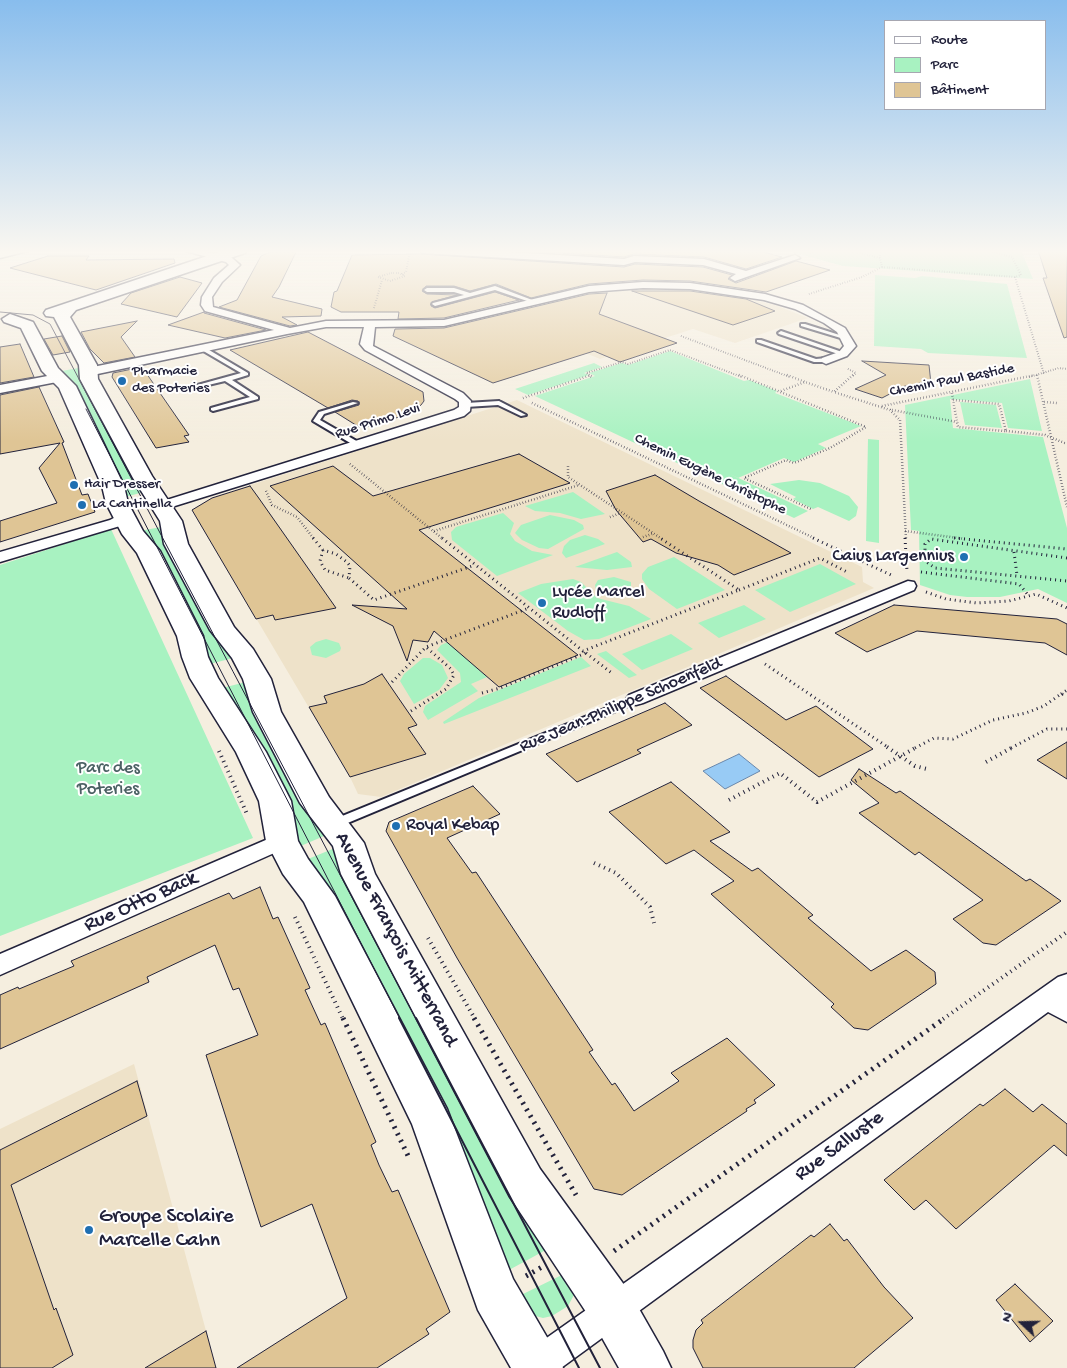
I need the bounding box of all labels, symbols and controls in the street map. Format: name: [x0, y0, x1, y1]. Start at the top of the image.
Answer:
legend: [884, 20, 1047, 110]
text: Route: [931, 31, 968, 49]
text: Parc: [931, 56, 958, 74]
text: Bâtiment: [931, 81, 988, 99]
street label: Chemin Paul Bastide: [888, 360, 1016, 402]
place label: Pharmacie des Poteries: [132, 363, 209, 398]
marker: Pharmacie des Poteries: [116, 375, 128, 387]
street label: Rue Primo Levi: [333, 400, 423, 444]
street label: Chemin Eugène Christophe: [631, 430, 789, 520]
place label: Hair Dresser: [84, 476, 160, 494]
marker: Hair Dresser: [68, 479, 80, 491]
place label: La Cantinella: [92, 496, 172, 514]
marker: La Cantinella: [76, 499, 88, 511]
place label: Caius Largennius: [832, 546, 954, 568]
marker: Caius Largennius: [958, 551, 970, 563]
place label: Lycée Marcel Rudloff: [552, 582, 645, 624]
marker: Lycée Marcel Rudloff: [536, 597, 548, 609]
street label: Rue Jean-Philippe Schoenfeld: [517, 654, 725, 758]
park label: Parc des Poteries: [76, 758, 140, 801]
place label: Royal Kebap: [406, 815, 499, 837]
marker: Royal Kebap: [390, 820, 402, 832]
street label: Avenue François Mitterrand: [328, 829, 462, 1051]
street label: Rue Otto Back: [81, 867, 201, 939]
street label: Rue Salluste: [790, 1106, 890, 1188]
place label: Groupe Scolaire Marcelle Cahn: [99, 1205, 233, 1255]
marker: Groupe Scolaire Marcelle Cahn: [83, 1224, 95, 1236]
north arrow: [997, 1298, 1047, 1348]
text: N: [998, 1310, 1017, 1325]

